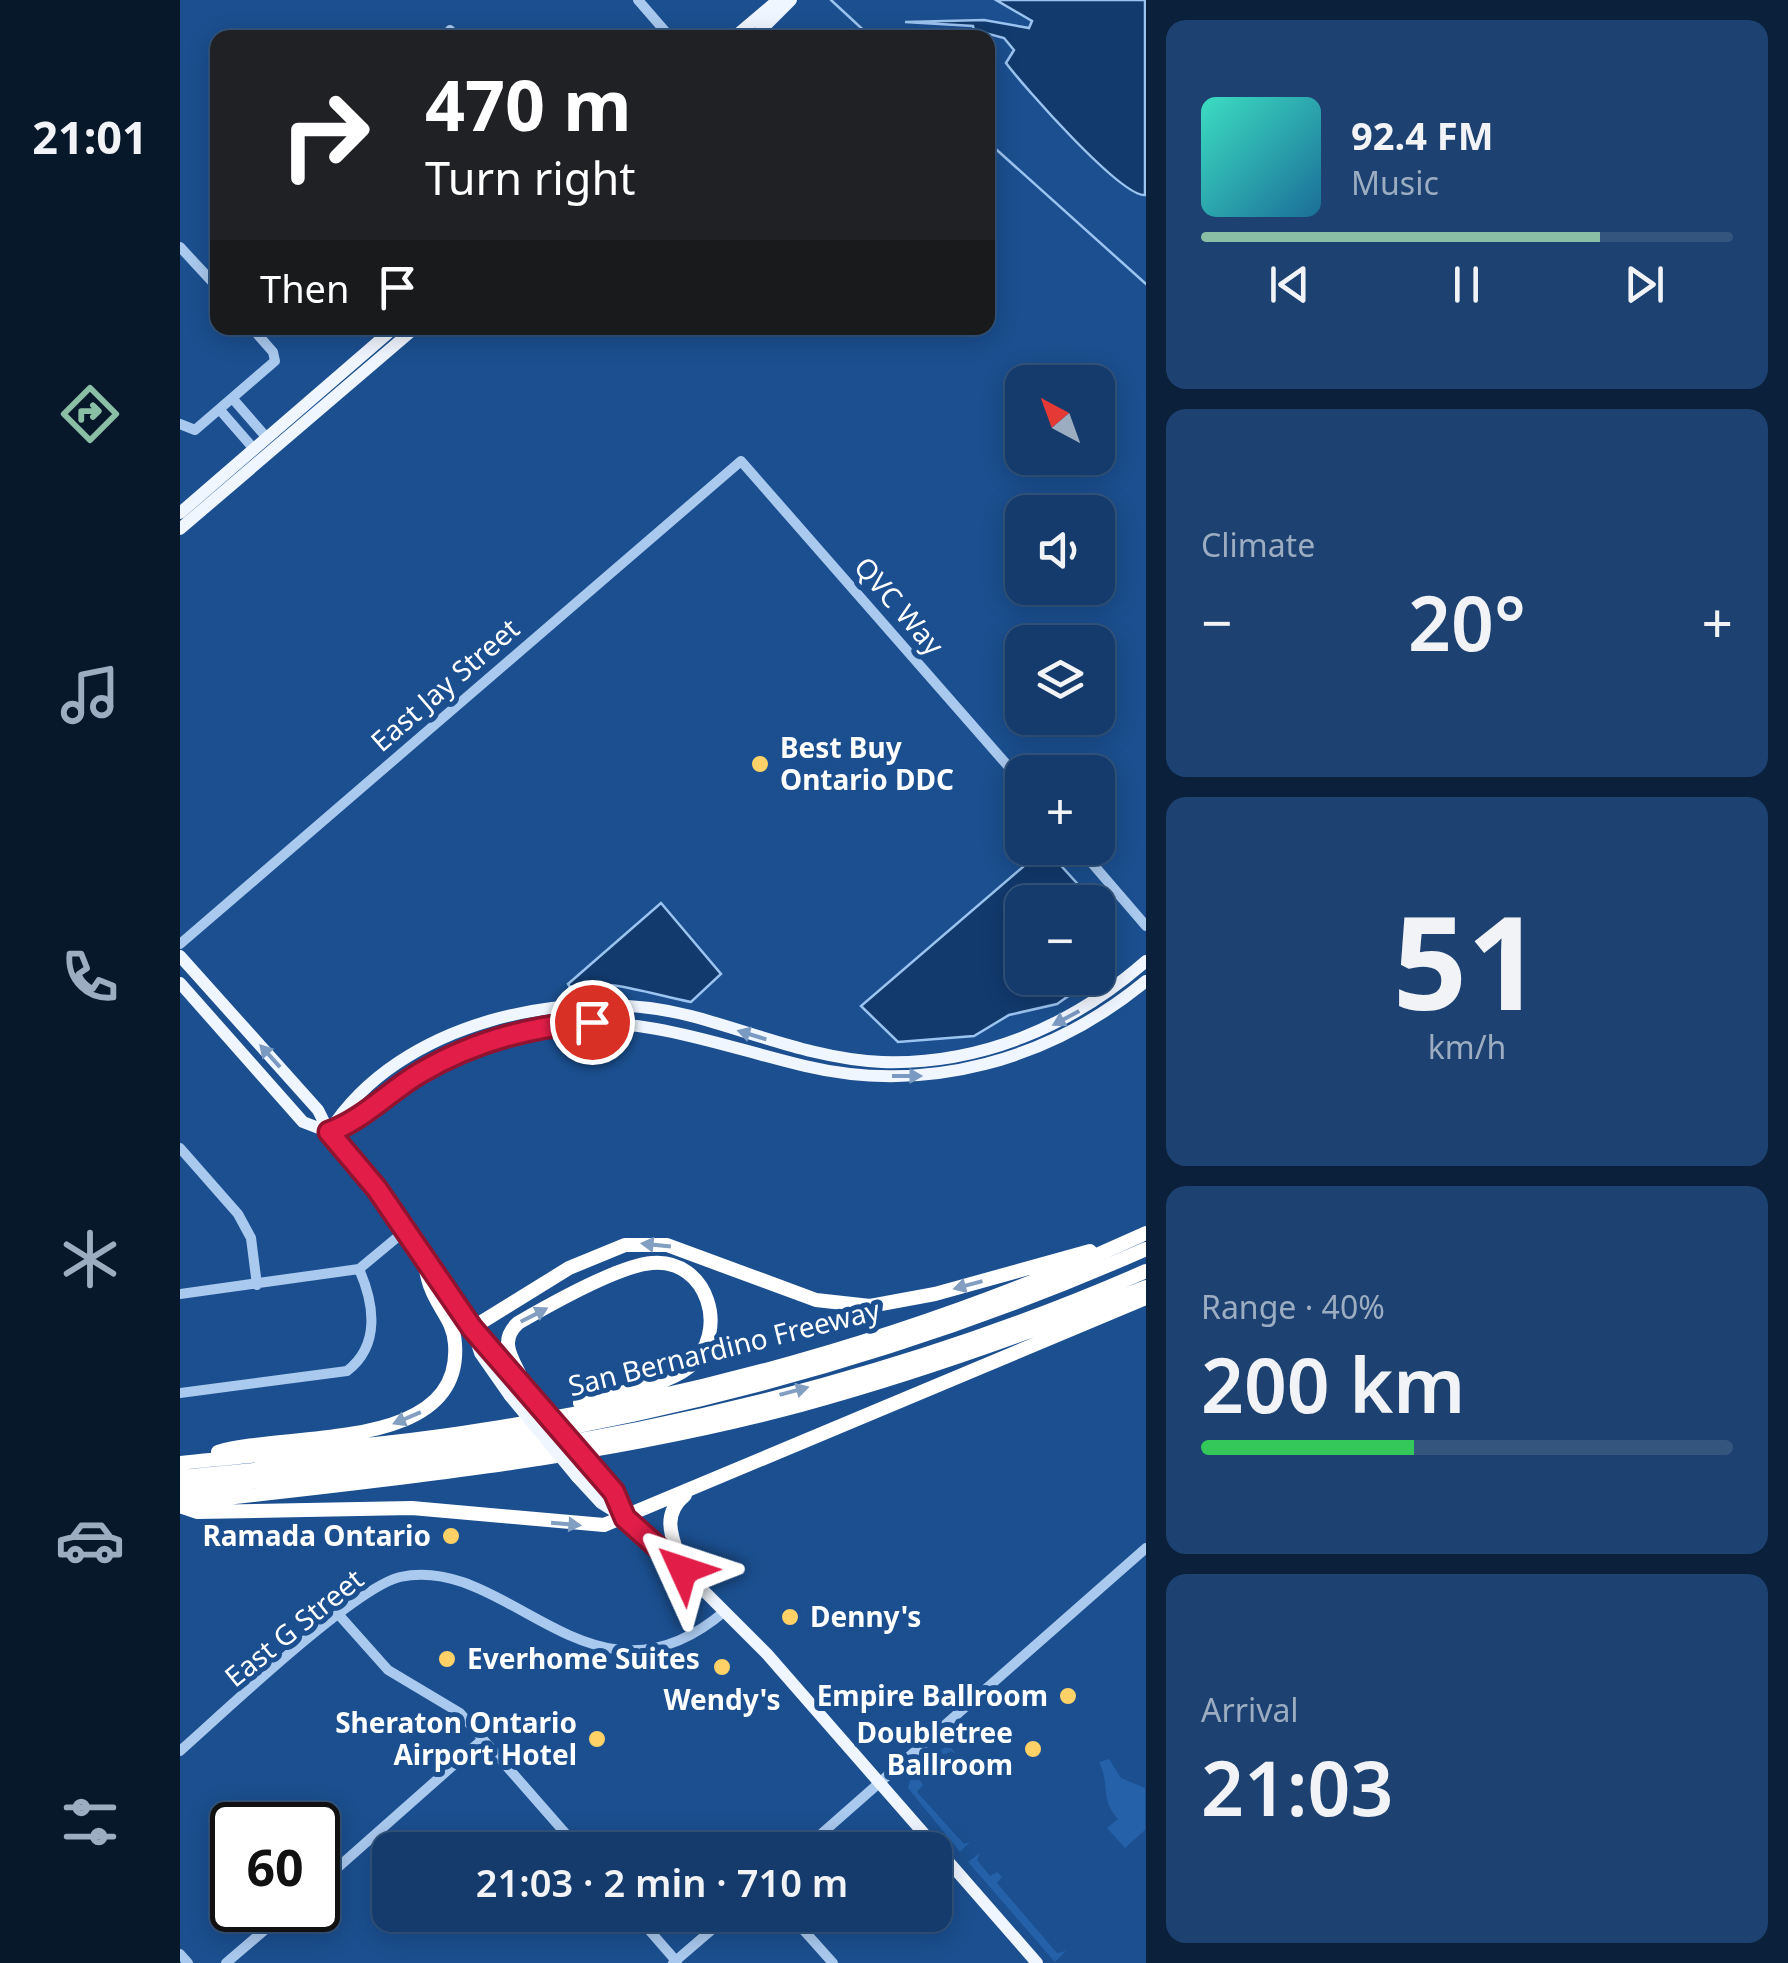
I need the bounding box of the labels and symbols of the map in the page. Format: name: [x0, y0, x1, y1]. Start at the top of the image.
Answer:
north arrow: [1005, 365, 1115, 475]
street label: QVC Way: [847, 548, 953, 663]
street label: East Jay Street: [362, 609, 527, 759]
place label: Best Buy Ontario DDC: [780, 728, 954, 798]
marker: Best Buy Ontario DDC: [749, 753, 771, 775]
pin: [550, 980, 635, 1065]
one-way arrow: [1052, 1009, 1081, 1026]
one-way arrow: [736, 1027, 767, 1042]
one-way arrow: [259, 1044, 281, 1069]
one-way arrow: [891, 1068, 923, 1084]
one-way arrow: [639, 1237, 671, 1253]
one-way arrow: [952, 1278, 983, 1294]
street label: San Bernardino Freeway: [564, 1290, 884, 1404]
one-way arrow: [520, 1307, 549, 1324]
one-way arrow: [779, 1382, 810, 1398]
one-way arrow: [392, 1410, 422, 1426]
place label: Ramada Ontario: [202, 1516, 431, 1554]
one-way arrow: [550, 1517, 582, 1533]
position arrow: [631, 1518, 735, 1622]
marker: Ramada Ontario: [440, 1525, 462, 1547]
street label: East G Street: [216, 1560, 371, 1695]
place label: Denny's: [810, 1597, 921, 1635]
marker: Denny's: [779, 1606, 801, 1628]
place label: Everhome Suites: [467, 1639, 700, 1677]
marker: Everhome Suites: [436, 1648, 458, 1670]
marker: Wendy's: [711, 1656, 733, 1678]
place label: Empire Ballroom: [817, 1676, 1048, 1714]
place label: Wendy's: [664, 1680, 780, 1718]
marker: Empire Ballroom: [1057, 1685, 1079, 1707]
place label: Sheraton Ontario Airport Hotel: [335, 1703, 577, 1773]
place label: Doubletree Ballroom: [857, 1713, 1013, 1783]
marker: Sheraton Ontario Airport Hotel: [586, 1728, 608, 1750]
marker: Doubletree Ballroom: [1022, 1738, 1044, 1760]
speed limit sign: 60: [210, 1802, 340, 1932]

